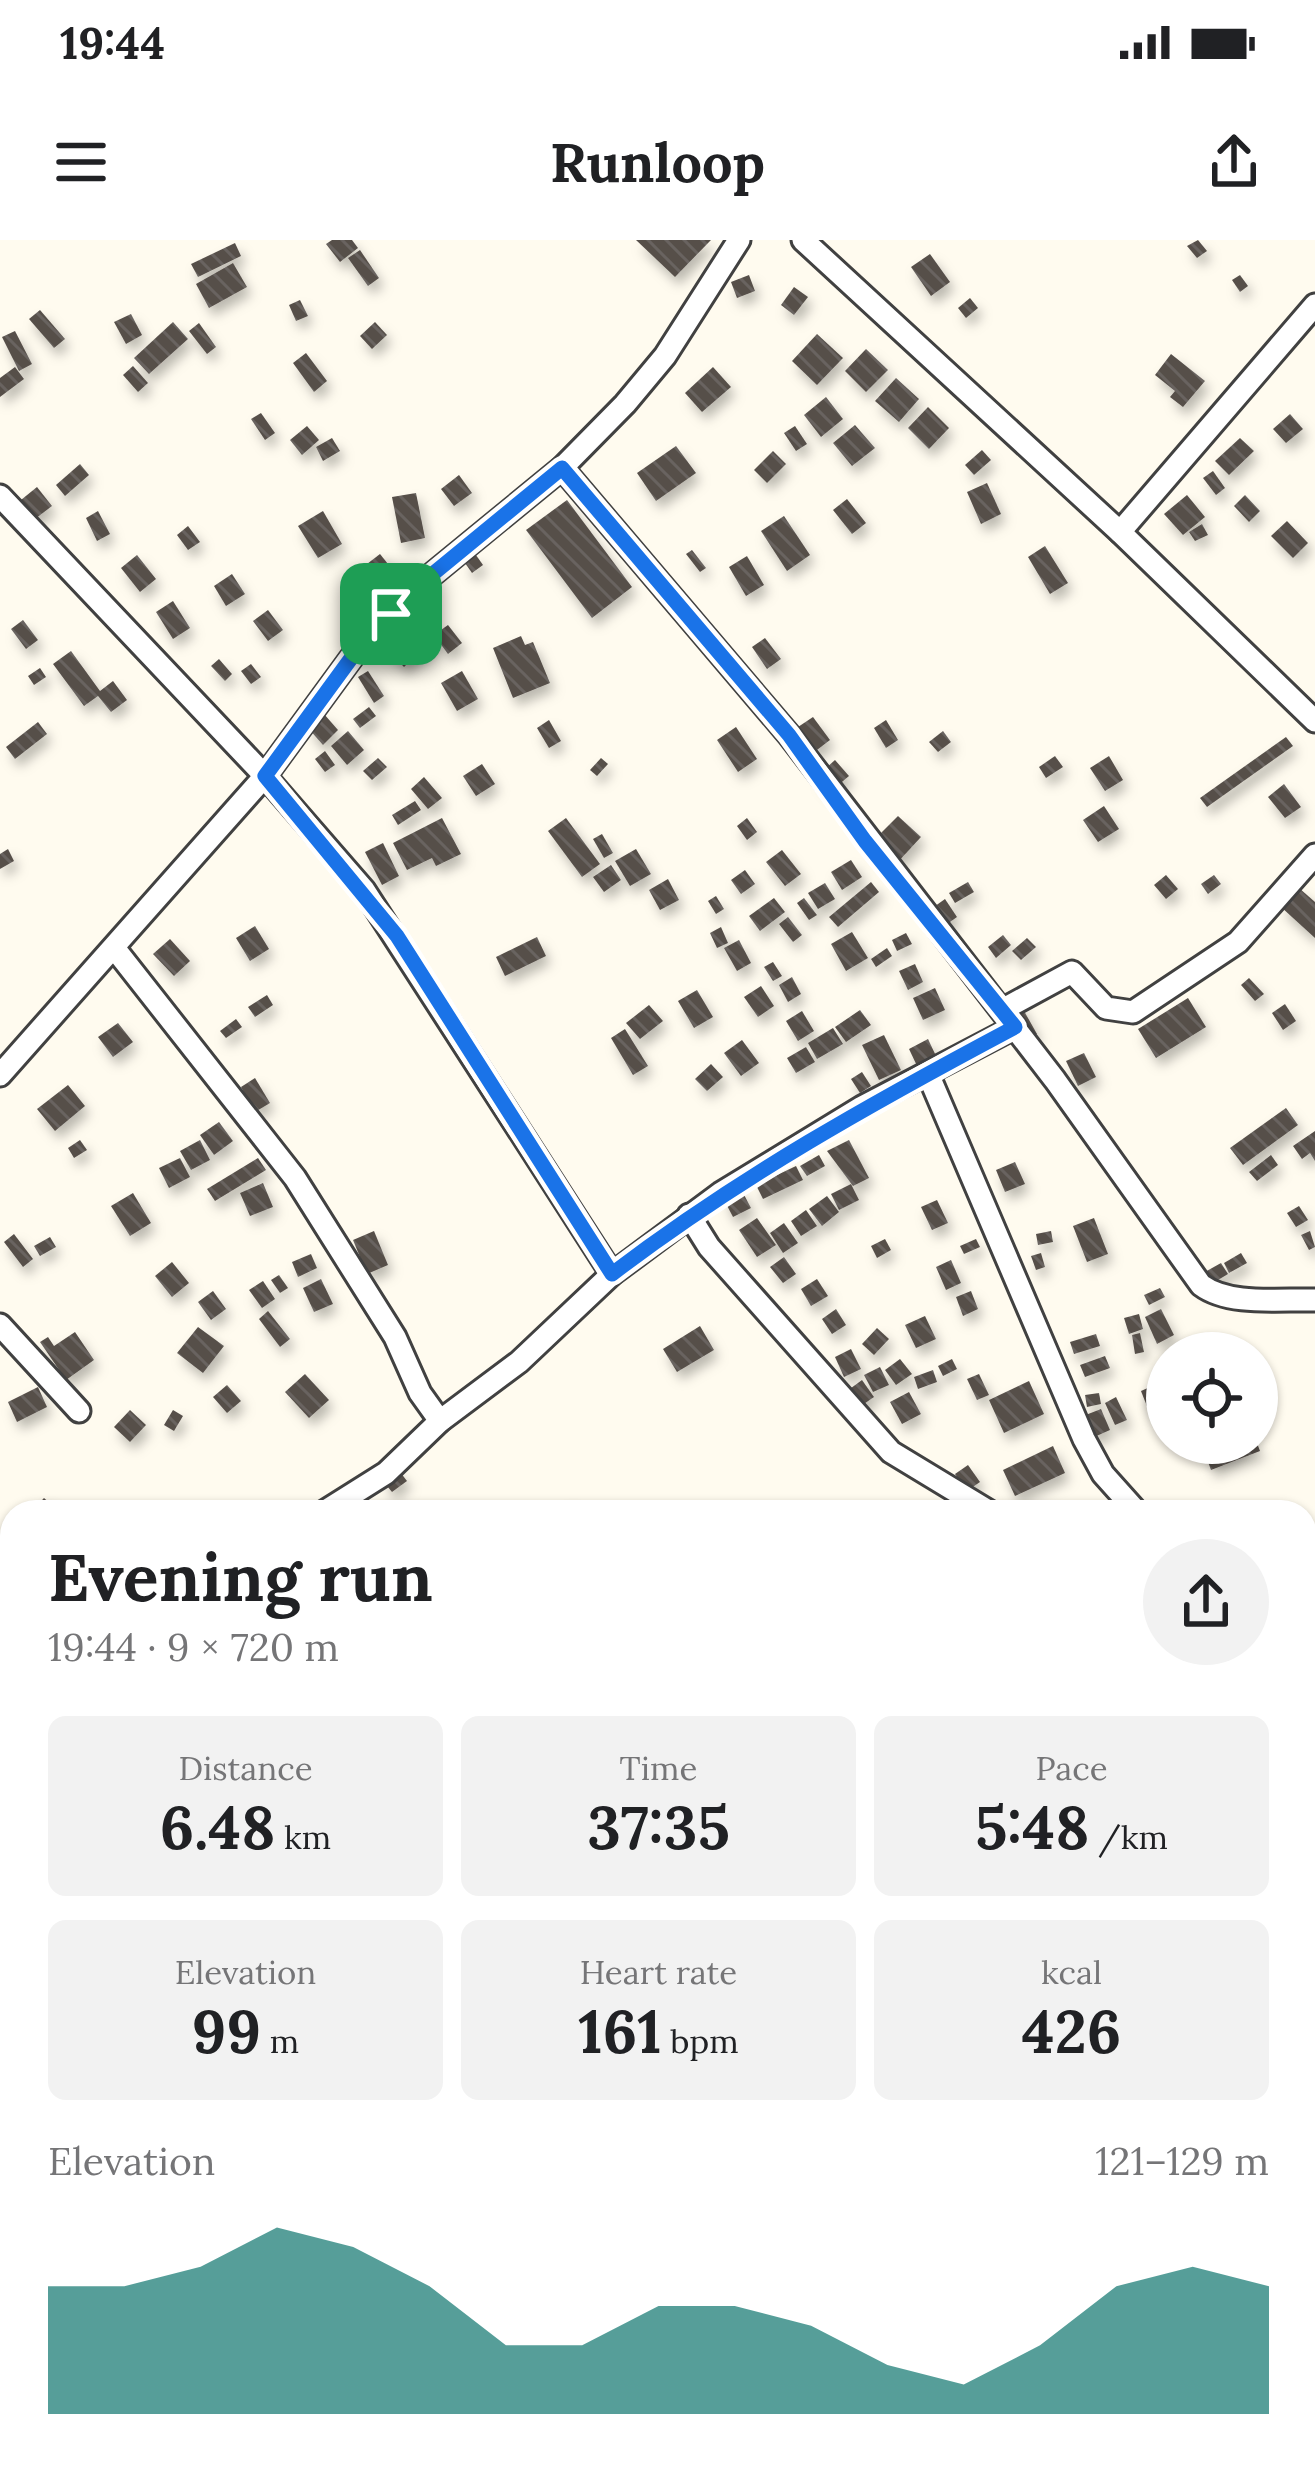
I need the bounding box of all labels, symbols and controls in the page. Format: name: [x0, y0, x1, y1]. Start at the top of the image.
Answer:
text: 19:44: [60, 14, 165, 71]
text: Runloop: [550, 128, 765, 197]
icon: menu: [48, 129, 114, 195]
icon: share: [1201, 129, 1267, 195]
pin: [340, 563, 442, 665]
icon: arrive: [358, 581, 424, 647]
map controls: [1146, 1332, 1278, 1464]
button: locate: [1146, 1332, 1278, 1464]
text: Evening run: [48, 1535, 433, 1619]
button: share: [1143, 1539, 1269, 1665]
text: 19:44 · 9 × 720 m: [48, 1622, 339, 1672]
text: Distance: [178, 1747, 313, 1789]
text: Time: [620, 1747, 697, 1789]
text: Pace: [1035, 1747, 1108, 1789]
text: 6.48: [160, 1789, 275, 1865]
text: 37:35: [587, 1789, 730, 1865]
text: 5:48: [975, 1789, 1089, 1865]
text: km: [275, 1816, 331, 1858]
text: /km: [1089, 1816, 1168, 1858]
text: Elevation: [175, 1951, 316, 1993]
text: Heart rate: [580, 1951, 737, 1993]
text: kcal: [1041, 1951, 1102, 1993]
text: 99: [192, 1993, 261, 2069]
text: 161: [578, 1993, 662, 2069]
text: 426: [1022, 1993, 1121, 2069]
text: m: [261, 2020, 299, 2062]
text: bpm: [662, 2020, 739, 2062]
text: Elevation: [48, 2136, 216, 2186]
text: 121–129 m: [1095, 2136, 1269, 2186]

